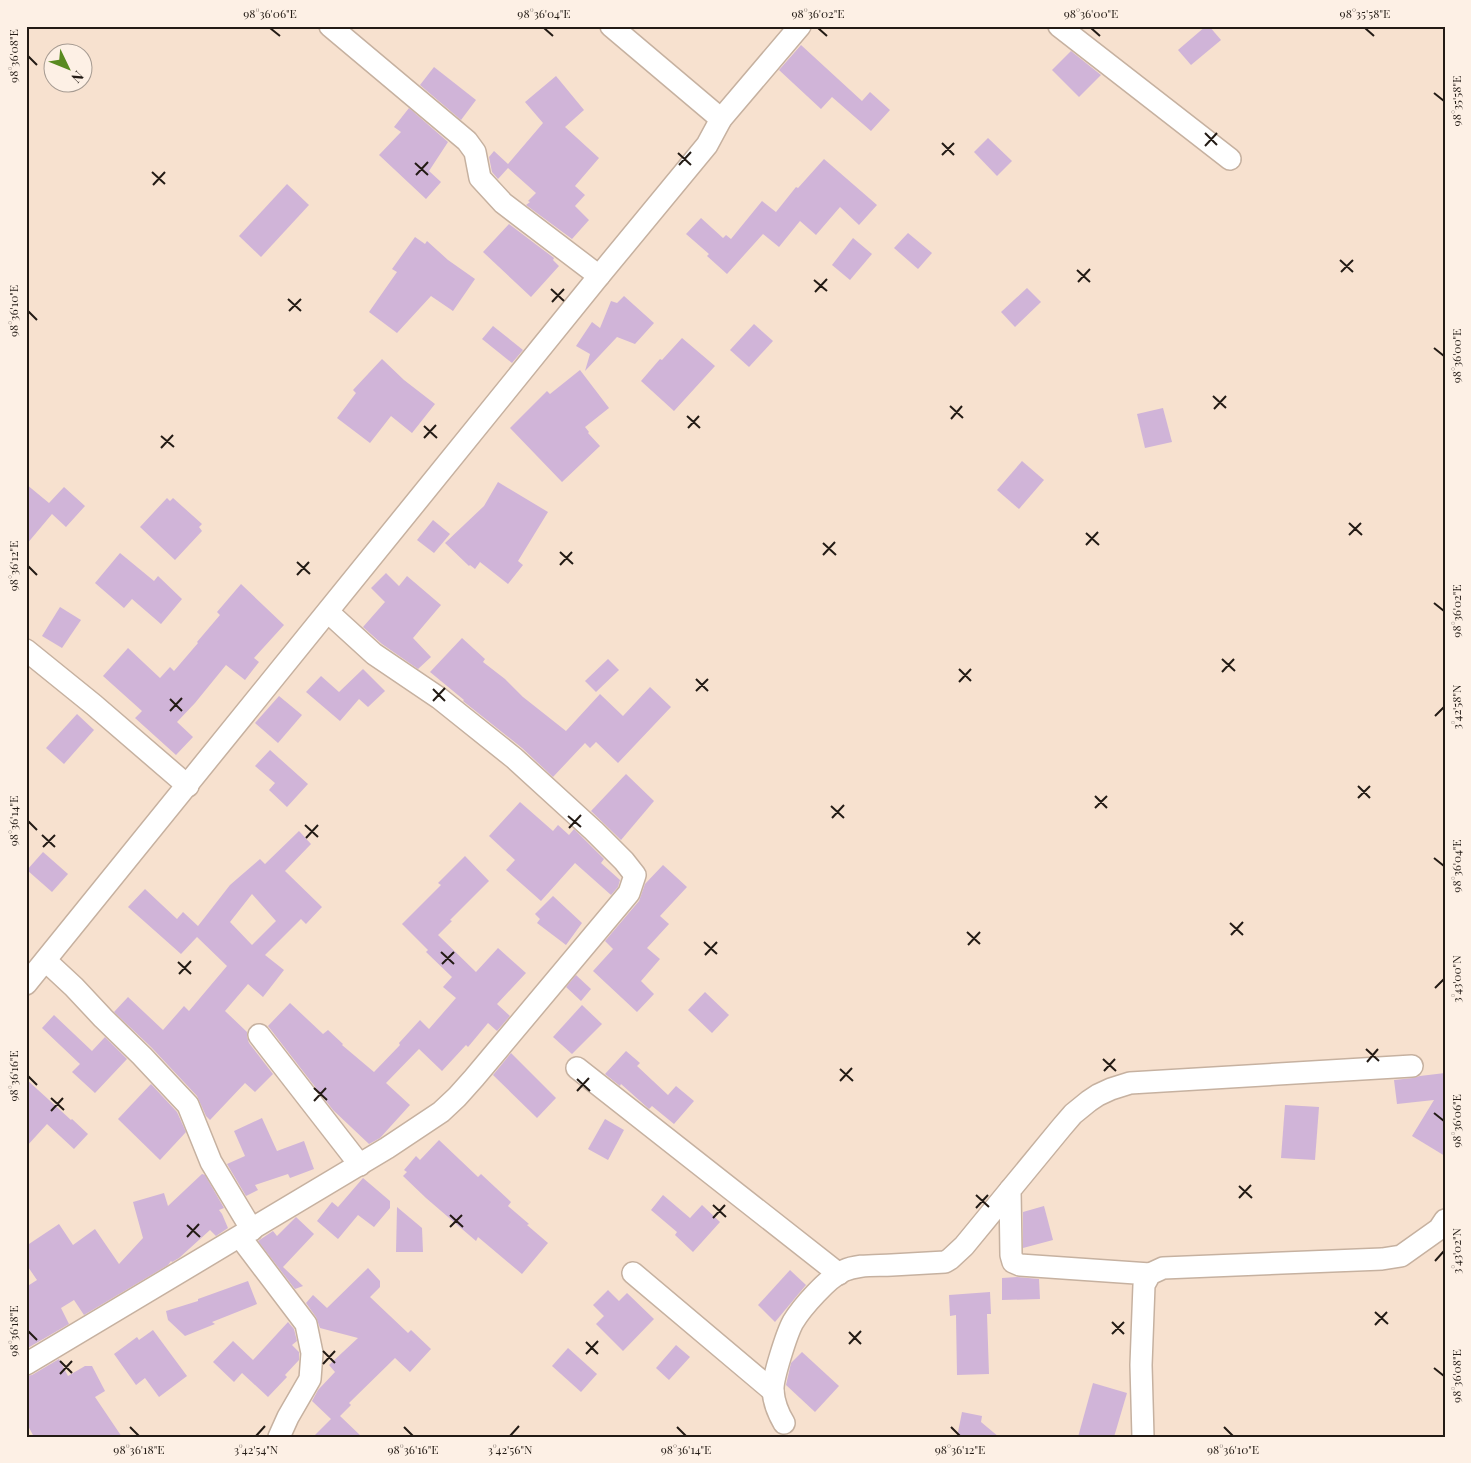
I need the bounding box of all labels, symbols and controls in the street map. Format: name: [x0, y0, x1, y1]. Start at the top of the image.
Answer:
text: 98°36'06"E: [243, 5, 297, 21]
text: 98°36'04"E: [517, 5, 571, 21]
text: 98°36'02"E: [791, 5, 845, 21]
text: 98°36'00"E: [1064, 5, 1118, 21]
text: 98°35'58"E: [1340, 5, 1390, 21]
text: 98°36'08"E: [5, 29, 21, 83]
north arrow: [42, 42, 92, 92]
text: N: [67, 67, 88, 87]
text: 98°35'58"E: [1448, 76, 1464, 126]
text: 98°36'10"E: [5, 285, 21, 337]
text: 98°36'00"E: [1448, 329, 1464, 383]
text: 98°36'12"E: [5, 541, 21, 591]
text: 98°36'02"E: [1448, 584, 1464, 638]
text: 3°42'58"N: [1448, 684, 1464, 730]
text: 98°36'14"E: [5, 796, 21, 846]
text: 98°36'04"E: [1448, 839, 1464, 893]
text: 3°43'00"N: [1448, 955, 1464, 1003]
text: 98°36'16"E: [5, 1050, 21, 1102]
text: 98°36'06"E: [1448, 1094, 1464, 1148]
text: 3°43'02"N: [1448, 1228, 1464, 1274]
text: 98°36'18"E: [5, 1305, 21, 1357]
text: 98°36'08"E: [1448, 1349, 1464, 1403]
text: 98°36'18"E: [113, 1441, 165, 1457]
text: 3°42'54"N: [234, 1441, 279, 1457]
text: 98°36'16"E: [387, 1441, 439, 1457]
text: 3°42'56"N: [488, 1441, 533, 1457]
text: 98°36'14"E: [661, 1441, 711, 1457]
text: 98°36'12"E: [935, 1441, 985, 1457]
text: 98°36'10"E: [1207, 1441, 1259, 1457]

